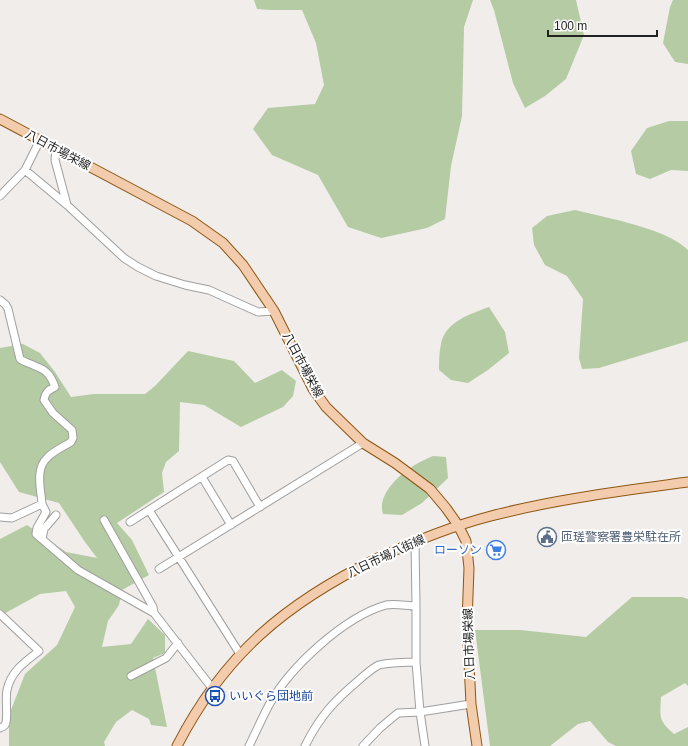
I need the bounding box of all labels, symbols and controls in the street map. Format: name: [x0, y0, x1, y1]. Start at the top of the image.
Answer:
scale bar: [548, 12, 657, 38]
text: 100 m: [554, 19, 587, 33]
street label: 八日市場栄線: [23, 127, 93, 173]
street label: 八日市場栄線: [280, 330, 326, 400]
public building icon: 匝瑳警察署豊栄駐在所: [536, 526, 558, 548]
place label: 匝瑳警察署豊栄駐在所: [561, 530, 681, 544]
street label: 八日市場八街線: [345, 532, 427, 580]
supermarket icon: ローソン: [485, 539, 507, 561]
place label: ローソン: [434, 543, 482, 557]
street label: 八日市場栄線: [461, 608, 477, 680]
bus stop icon: いいぐら団地前: [204, 685, 226, 707]
place label: いいぐら団地前: [229, 689, 313, 703]

